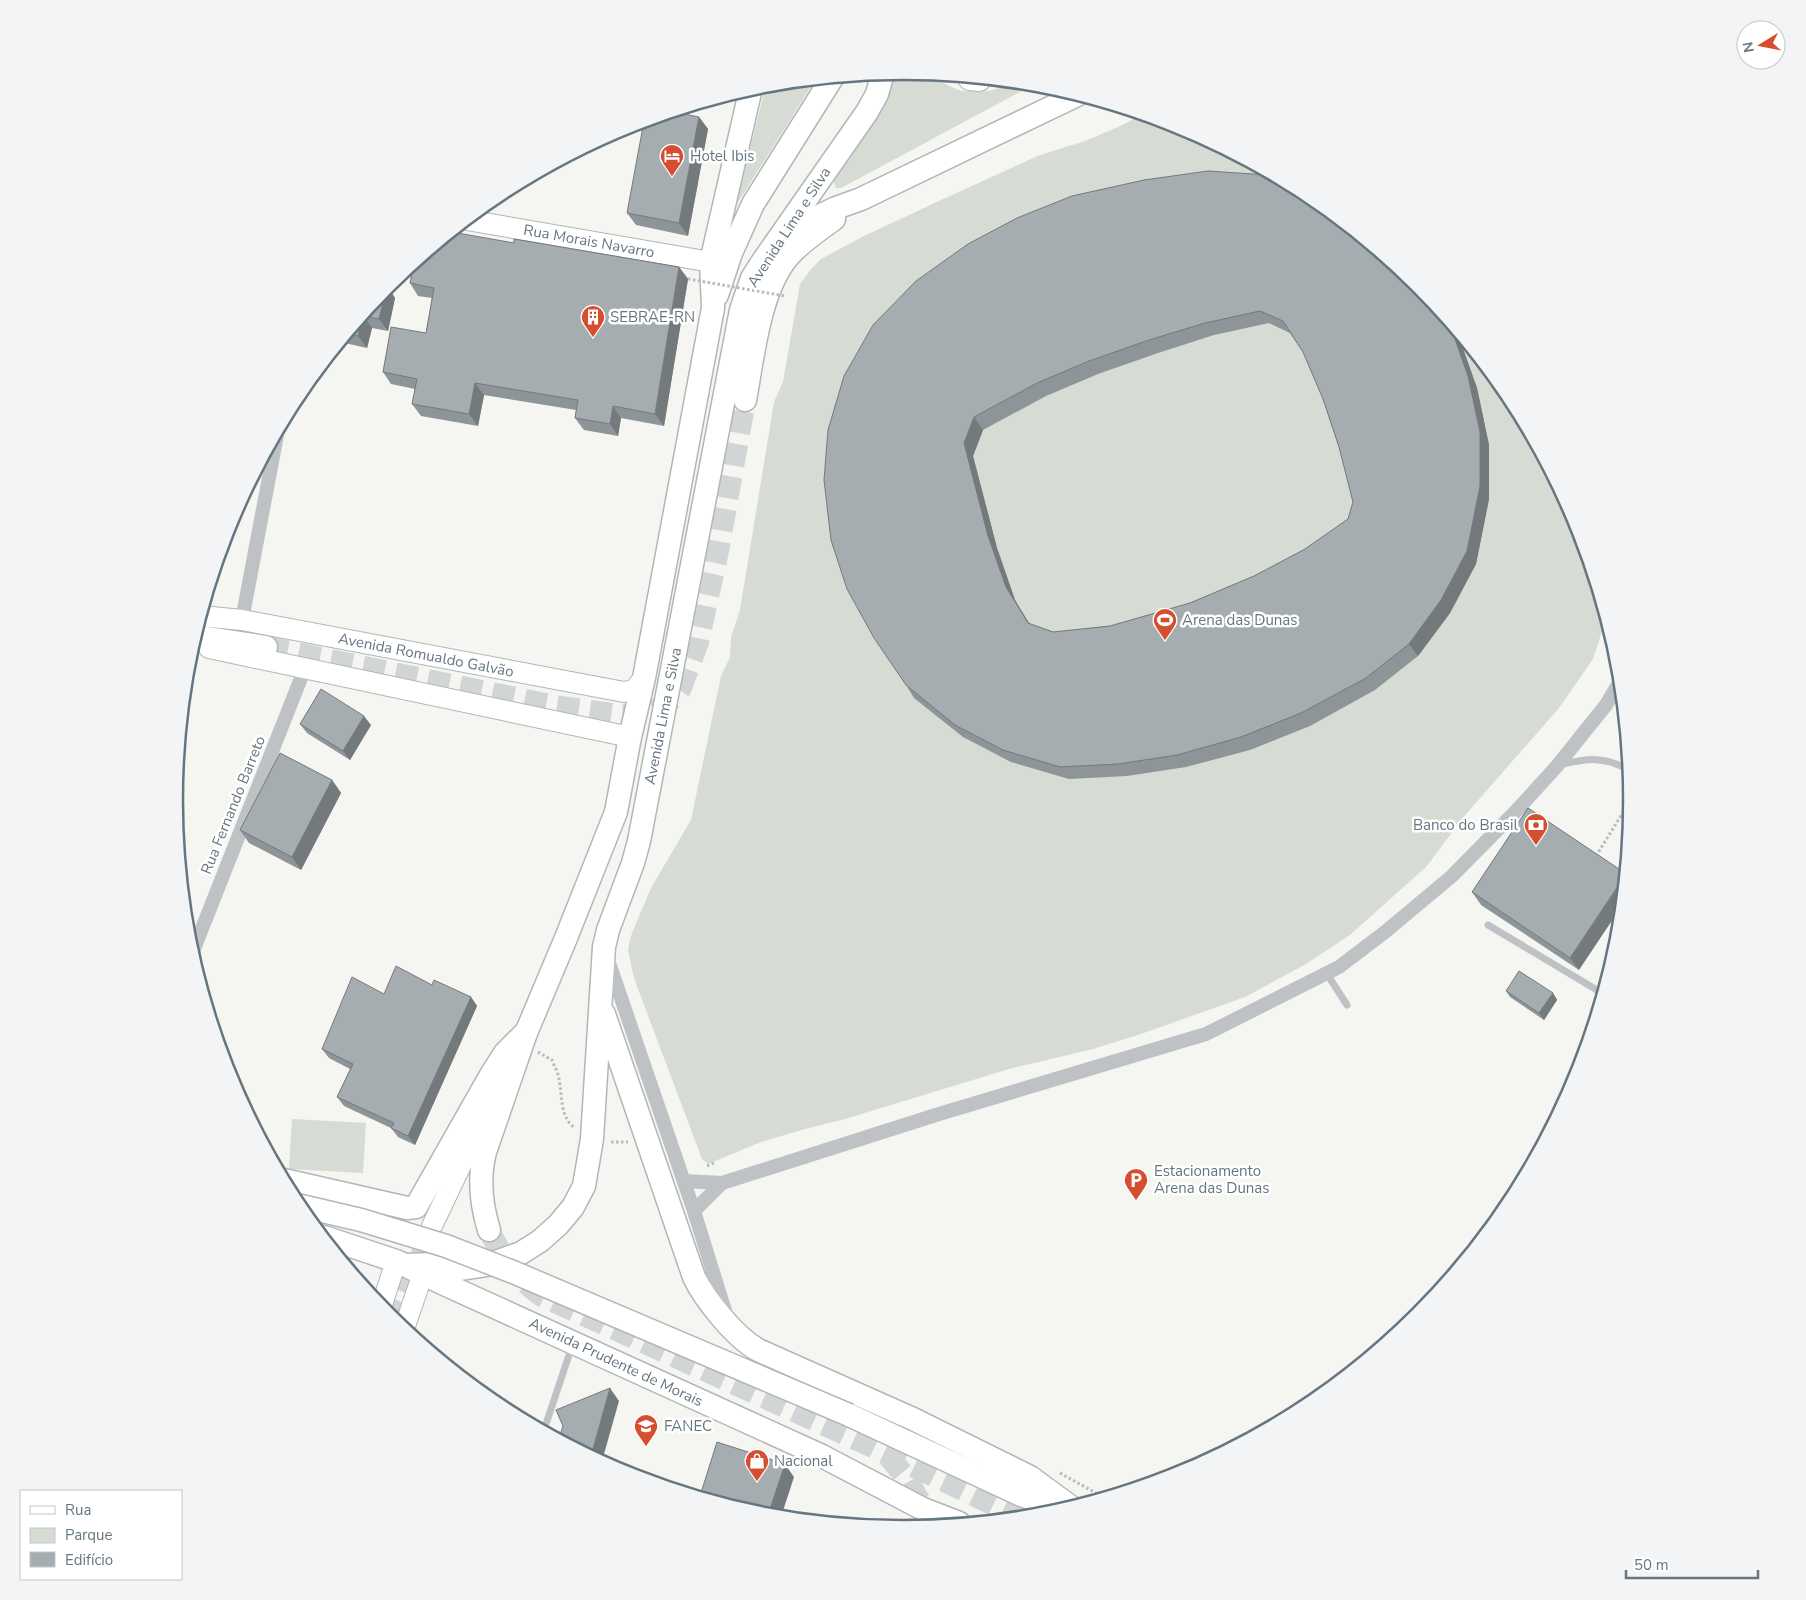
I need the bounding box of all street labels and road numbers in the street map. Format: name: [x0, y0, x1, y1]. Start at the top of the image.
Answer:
street label: Avenida Lima e Silva: [743, 163, 835, 291]
street label: Rua Morais Navarro: [522, 220, 656, 262]
street label: Avenida Romualdo Galvão: [337, 628, 515, 682]
street label: Avenida Lima e Silva: [640, 646, 686, 786]
street label: Rua Fernando Barreto: [196, 733, 270, 877]
street label: Avenida Prudente de Morais: [526, 1313, 706, 1411]

